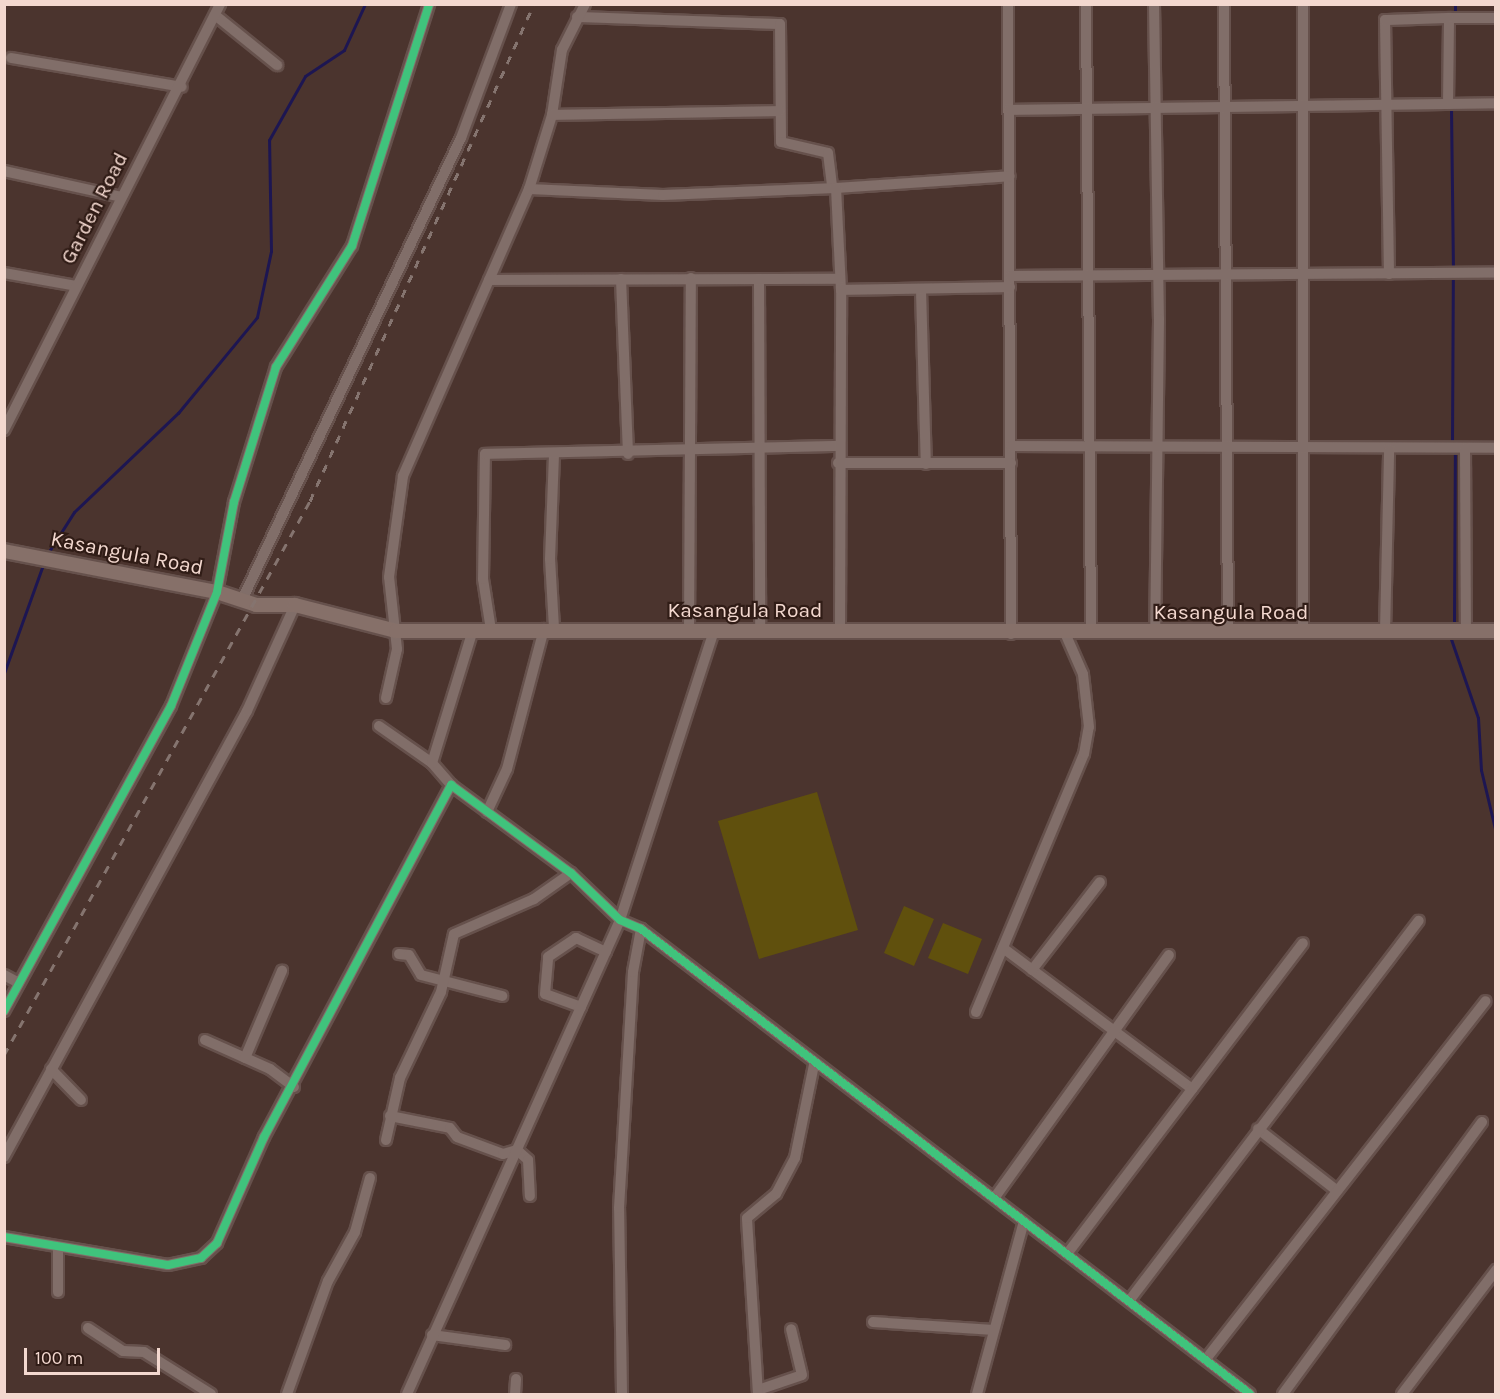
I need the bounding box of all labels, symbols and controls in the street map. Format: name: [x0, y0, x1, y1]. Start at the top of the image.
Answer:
street label: Garden Road: [55, 148, 133, 268]
street label: Kasangula Road: [49, 526, 205, 580]
street label: Kasangula Road: [668, 597, 822, 623]
street label: Kasangula Road: [1154, 599, 1308, 625]
scale bar: [27, 1336, 164, 1374]
text: 100 m: [35, 1347, 83, 1369]

